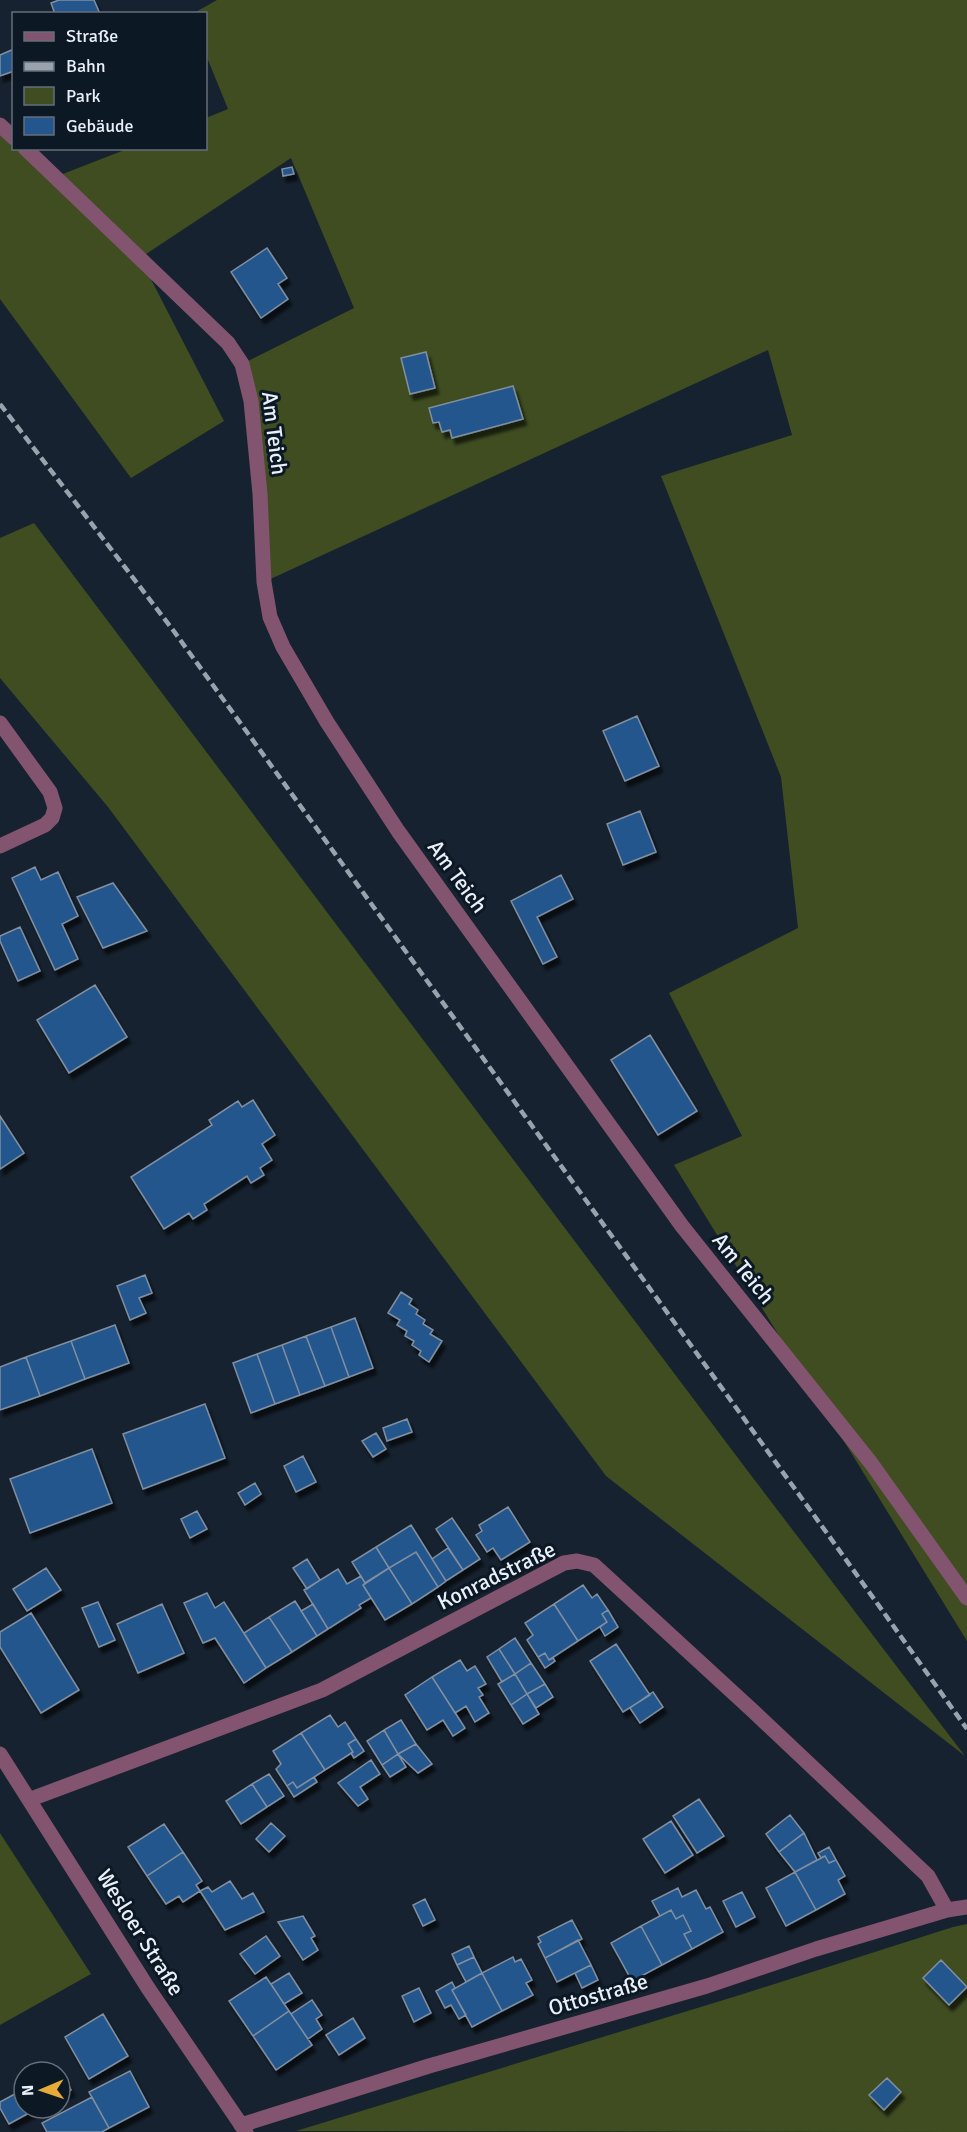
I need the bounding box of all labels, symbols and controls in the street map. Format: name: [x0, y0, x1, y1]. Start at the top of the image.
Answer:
legend: [12, 12, 207, 150]
text: Straße: [66, 25, 118, 47]
text: Bahn: [66, 55, 106, 77]
text: Park: [66, 85, 101, 107]
text: Gebäude: [66, 115, 134, 137]
street label: Am Teich: [256, 390, 293, 476]
street label: Am Teich: [422, 834, 493, 918]
street label: Am Teich: [707, 1227, 781, 1310]
street label: Konradstraße: [433, 1535, 560, 1616]
street label: Wesloer Straße: [91, 1864, 190, 2000]
street label: Ottostraße: [545, 1967, 651, 2022]
north arrow: [12, 2060, 72, 2120]
text: N: [18, 2085, 38, 2096]

